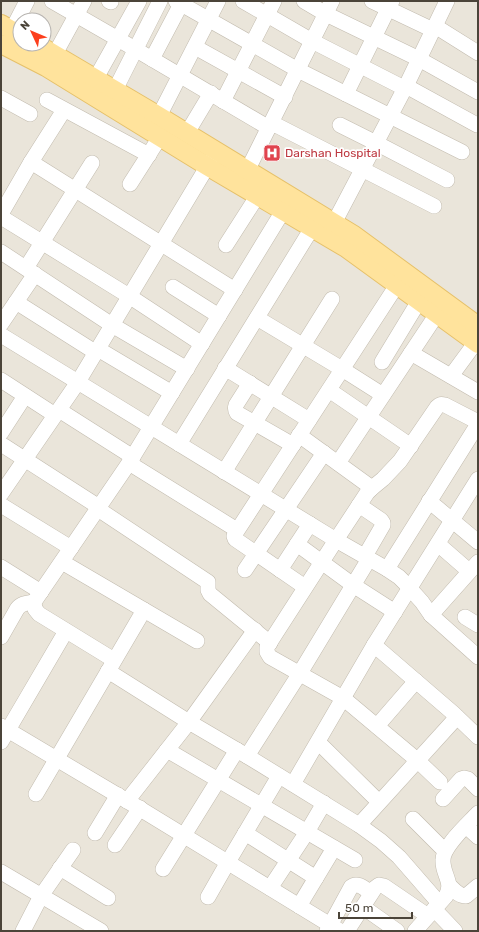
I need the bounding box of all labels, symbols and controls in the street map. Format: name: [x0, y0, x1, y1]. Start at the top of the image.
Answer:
north arrow: [12, 12, 52, 52]
text: N: [18, 18, 33, 33]
hospital icon: Darshan Hospital: [262, 143, 282, 163]
place label: Darshan Hospital: [285, 146, 381, 160]
scale bar: [339, 894, 412, 920]
text: 50 m: [345, 901, 373, 915]

